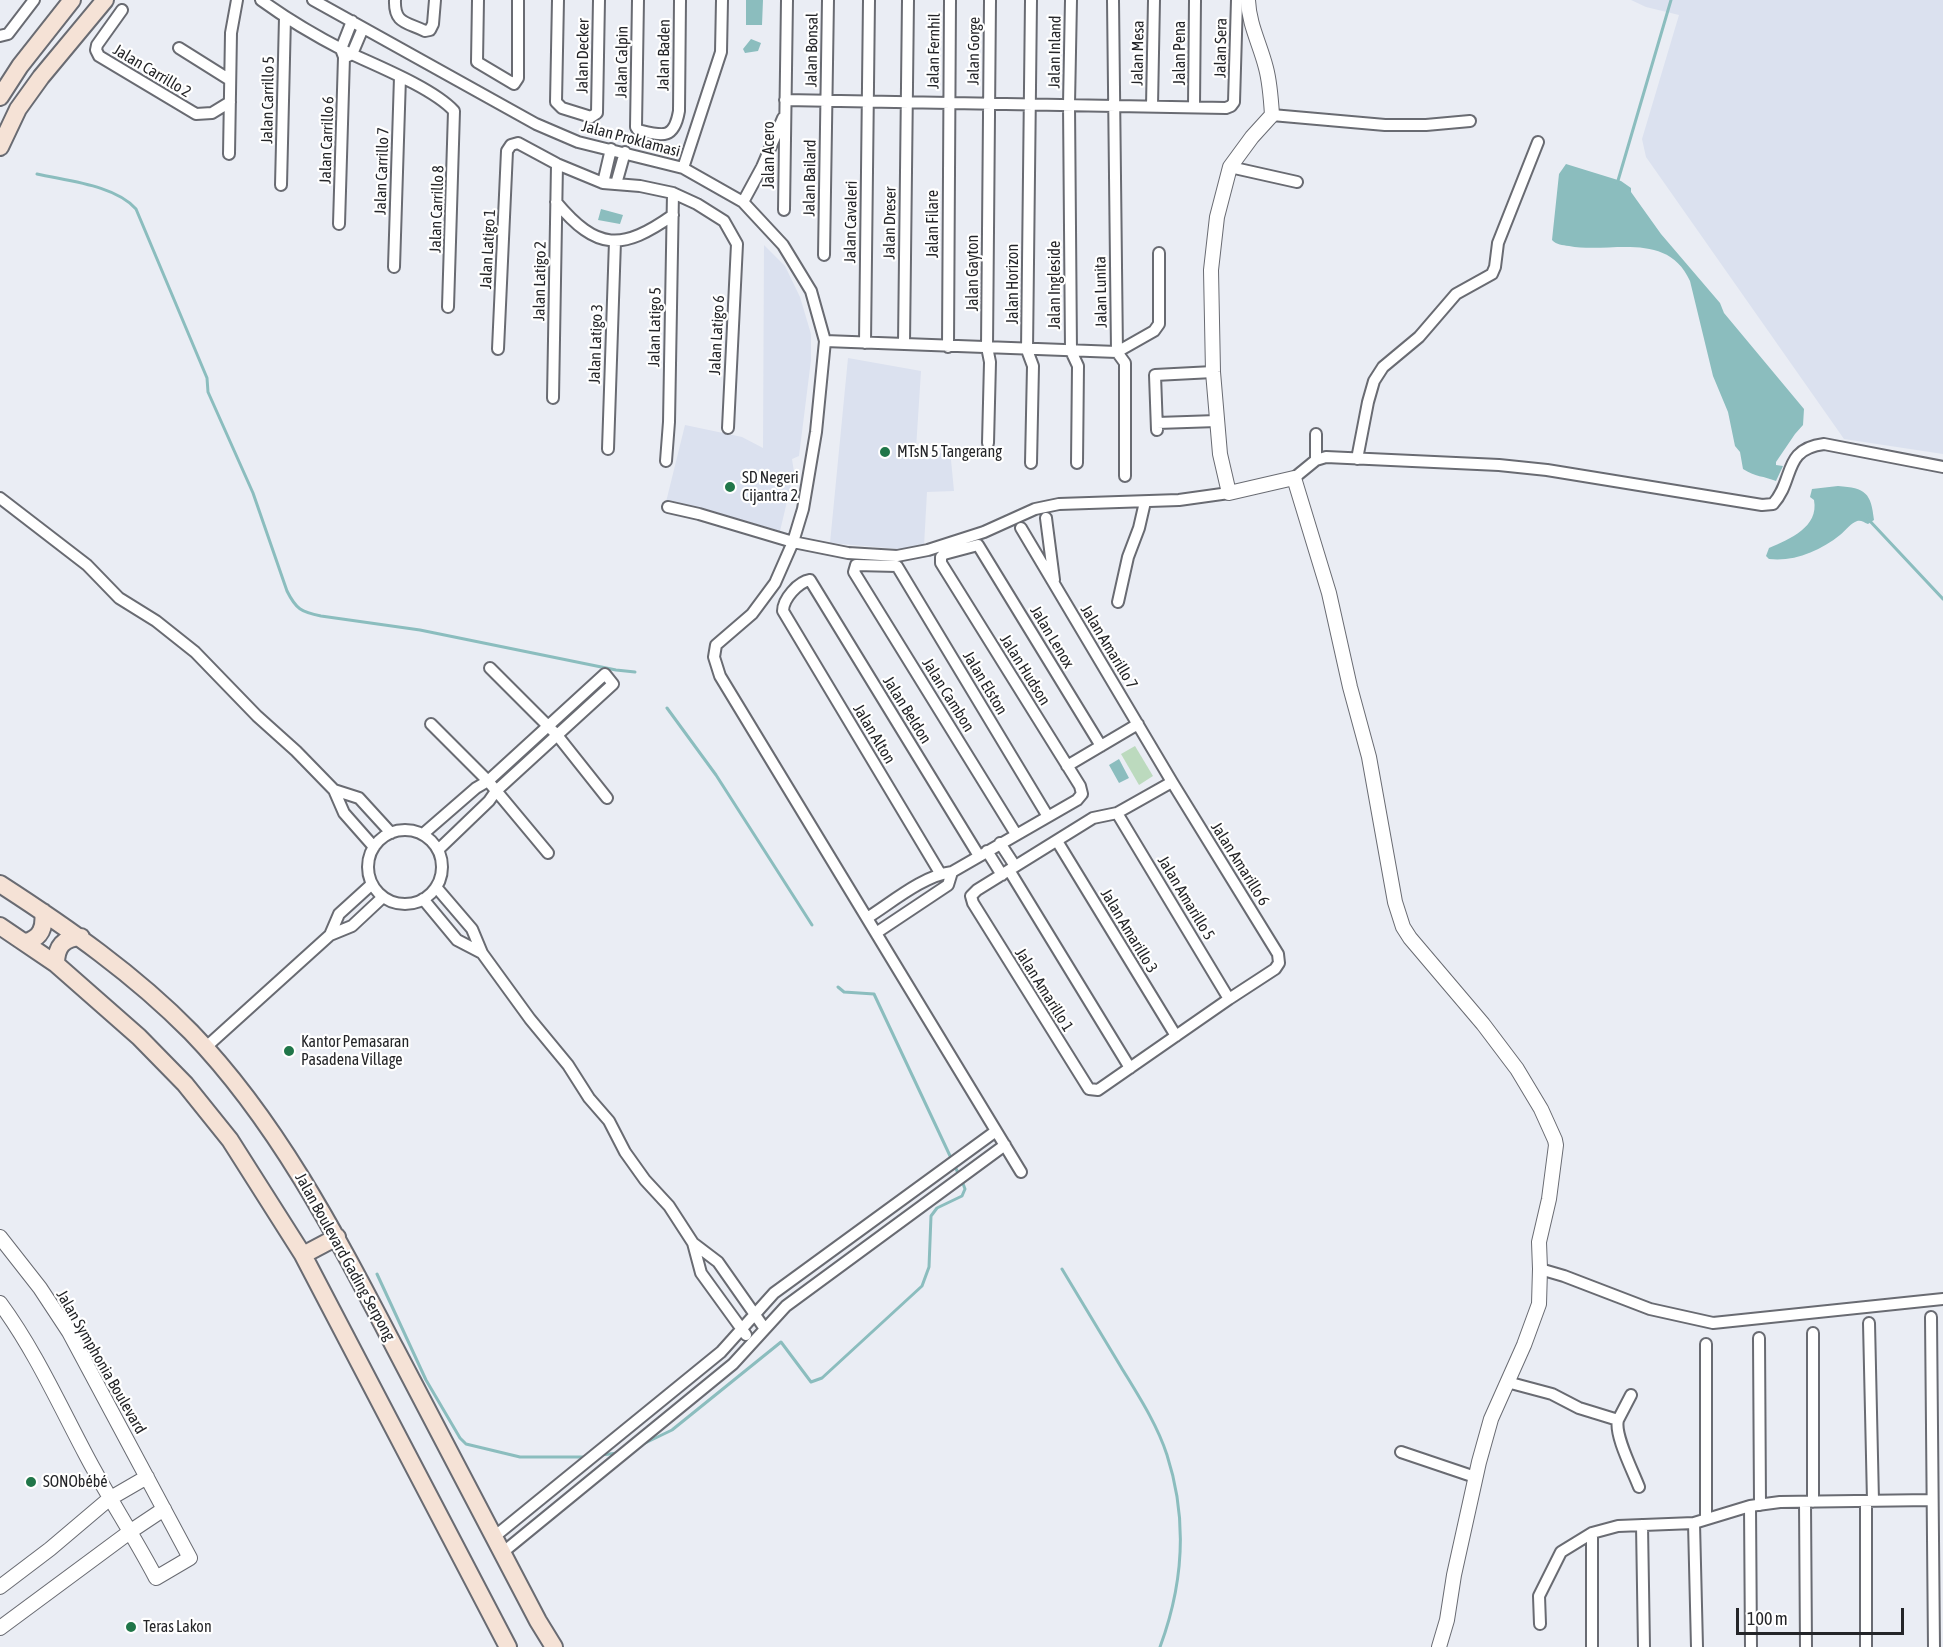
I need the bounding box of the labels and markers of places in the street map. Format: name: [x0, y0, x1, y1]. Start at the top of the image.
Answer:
place label: MTsN 5 Tangerang: [897, 442, 1002, 462]
marker: MTsN 5 Tangerang: [878, 445, 892, 459]
place label: SD Negeri Cijantra 2: [742, 468, 799, 506]
marker: SD Negeri Cijantra 2: [723, 480, 737, 494]
place label: Kantor Pemasaran Pasadena Village: [301, 1032, 409, 1070]
marker: Kantor Pemasaran Pasadena Village: [282, 1044, 296, 1058]
place label: SONObébé: [43, 1472, 108, 1492]
marker: SONObébé: [24, 1475, 38, 1489]
place label: Teras Lakon: [143, 1617, 212, 1637]
marker: Teras Lakon: [124, 1620, 138, 1634]

